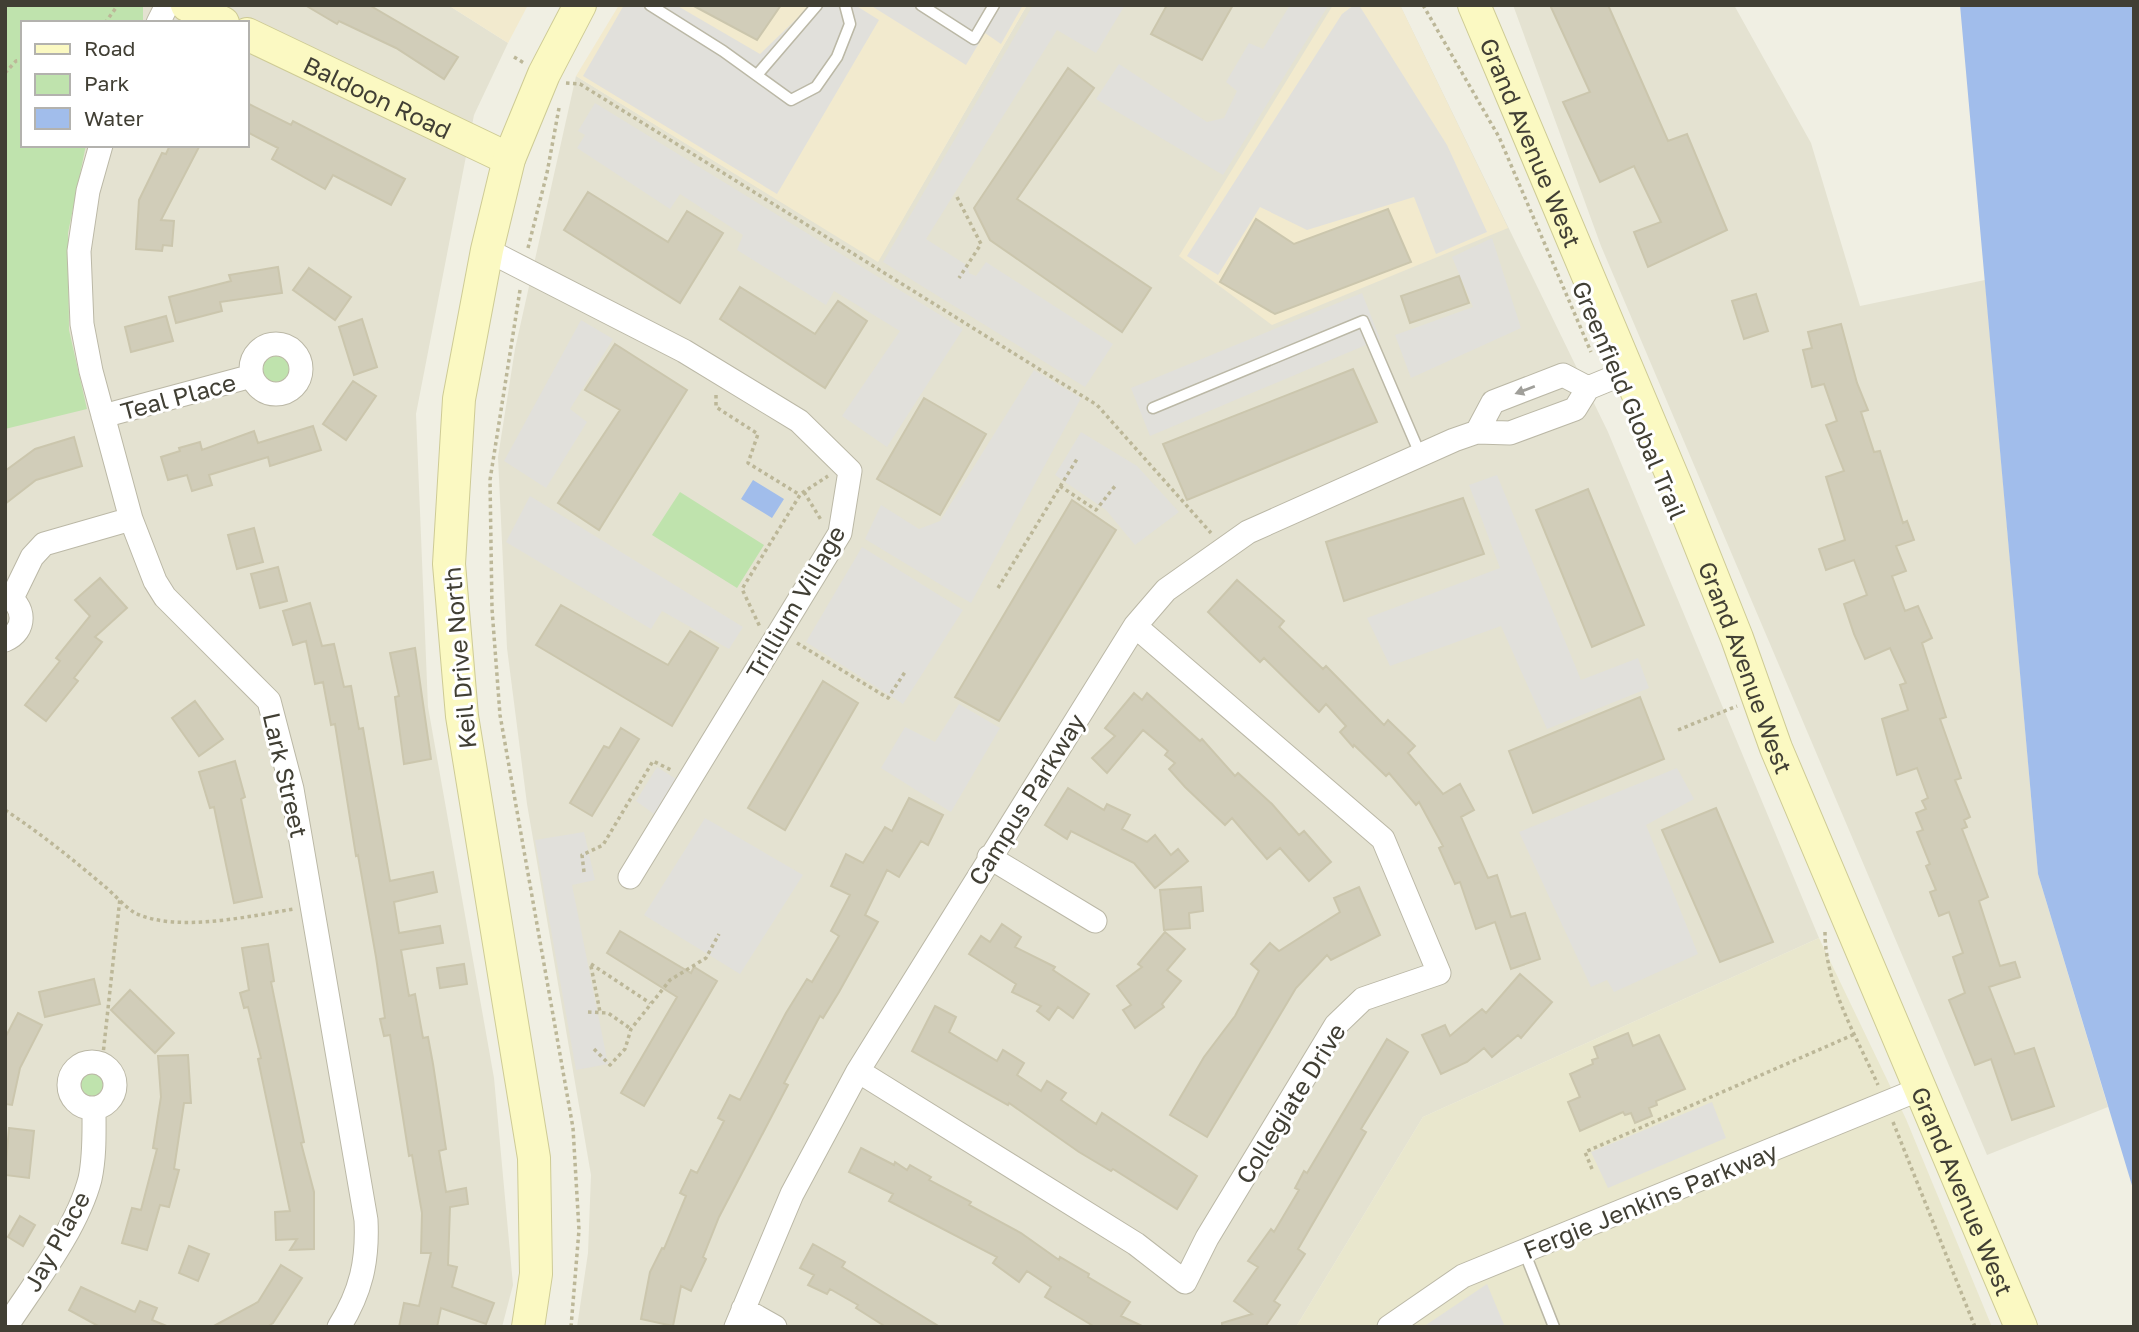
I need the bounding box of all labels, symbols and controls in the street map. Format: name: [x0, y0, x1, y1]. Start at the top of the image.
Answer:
legend: [21, 21, 248, 147]
street label: Grand Avenue West: [1475, 33, 1589, 251]
text: Road: [84, 35, 135, 61]
street label: Baldoon Road: [299, 49, 456, 144]
text: Park: [84, 70, 130, 96]
text: Water: [84, 105, 144, 131]
street label: Greenfield Global Trail: [1567, 276, 1693, 524]
street label: Teal Place: [117, 367, 239, 425]
one-way arrow: [1515, 385, 1536, 396]
street label: Trillium Village: [739, 520, 851, 684]
street label: Grand Avenue West: [1693, 557, 1799, 778]
street label: Keil Drive North: [437, 566, 481, 750]
street label: Campus Parkway: [962, 708, 1090, 890]
street label: Lark Street: [258, 710, 314, 840]
street label: Collegiate Drive: [1229, 1018, 1351, 1188]
street label: Grand Avenue West: [1906, 1082, 2020, 1300]
street label: Fergie Jenkins Parkway: [1519, 1136, 1781, 1264]
street label: Jay Place: [17, 1186, 95, 1296]

